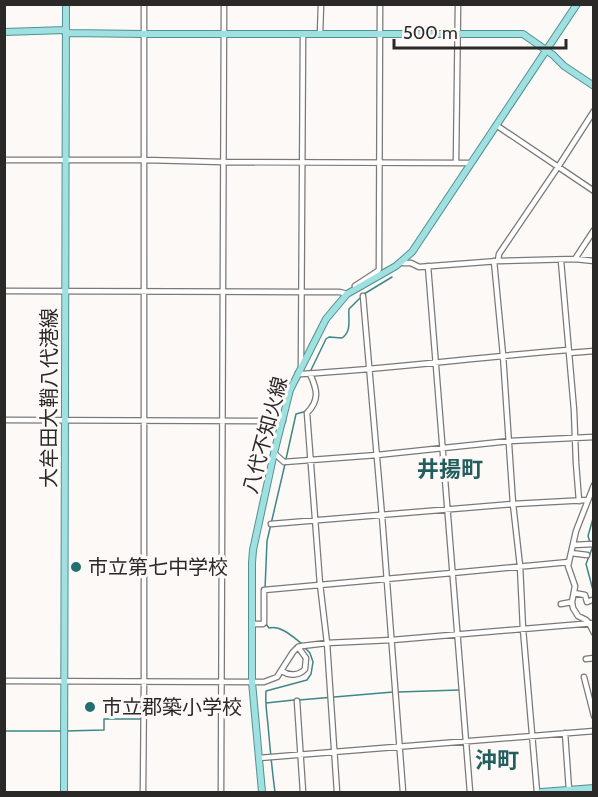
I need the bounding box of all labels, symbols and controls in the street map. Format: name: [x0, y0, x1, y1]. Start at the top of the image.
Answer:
scale bar: [394, 12, 566, 50]
text: 500 m: [403, 22, 458, 44]
street label: 大牟田大鞘八代港線: [37, 308, 61, 488]
street label: 八代不知火線: [238, 374, 292, 496]
district label: 井揚町: [417, 456, 483, 483]
place label: 市立第七中学校: [88, 555, 228, 579]
marker: 市立第七中学校: [69, 560, 83, 574]
place label: 市立郡築小学校: [102, 695, 242, 719]
marker: 市立郡築小学校: [83, 700, 97, 714]
district label: 沖町: [475, 747, 519, 774]

